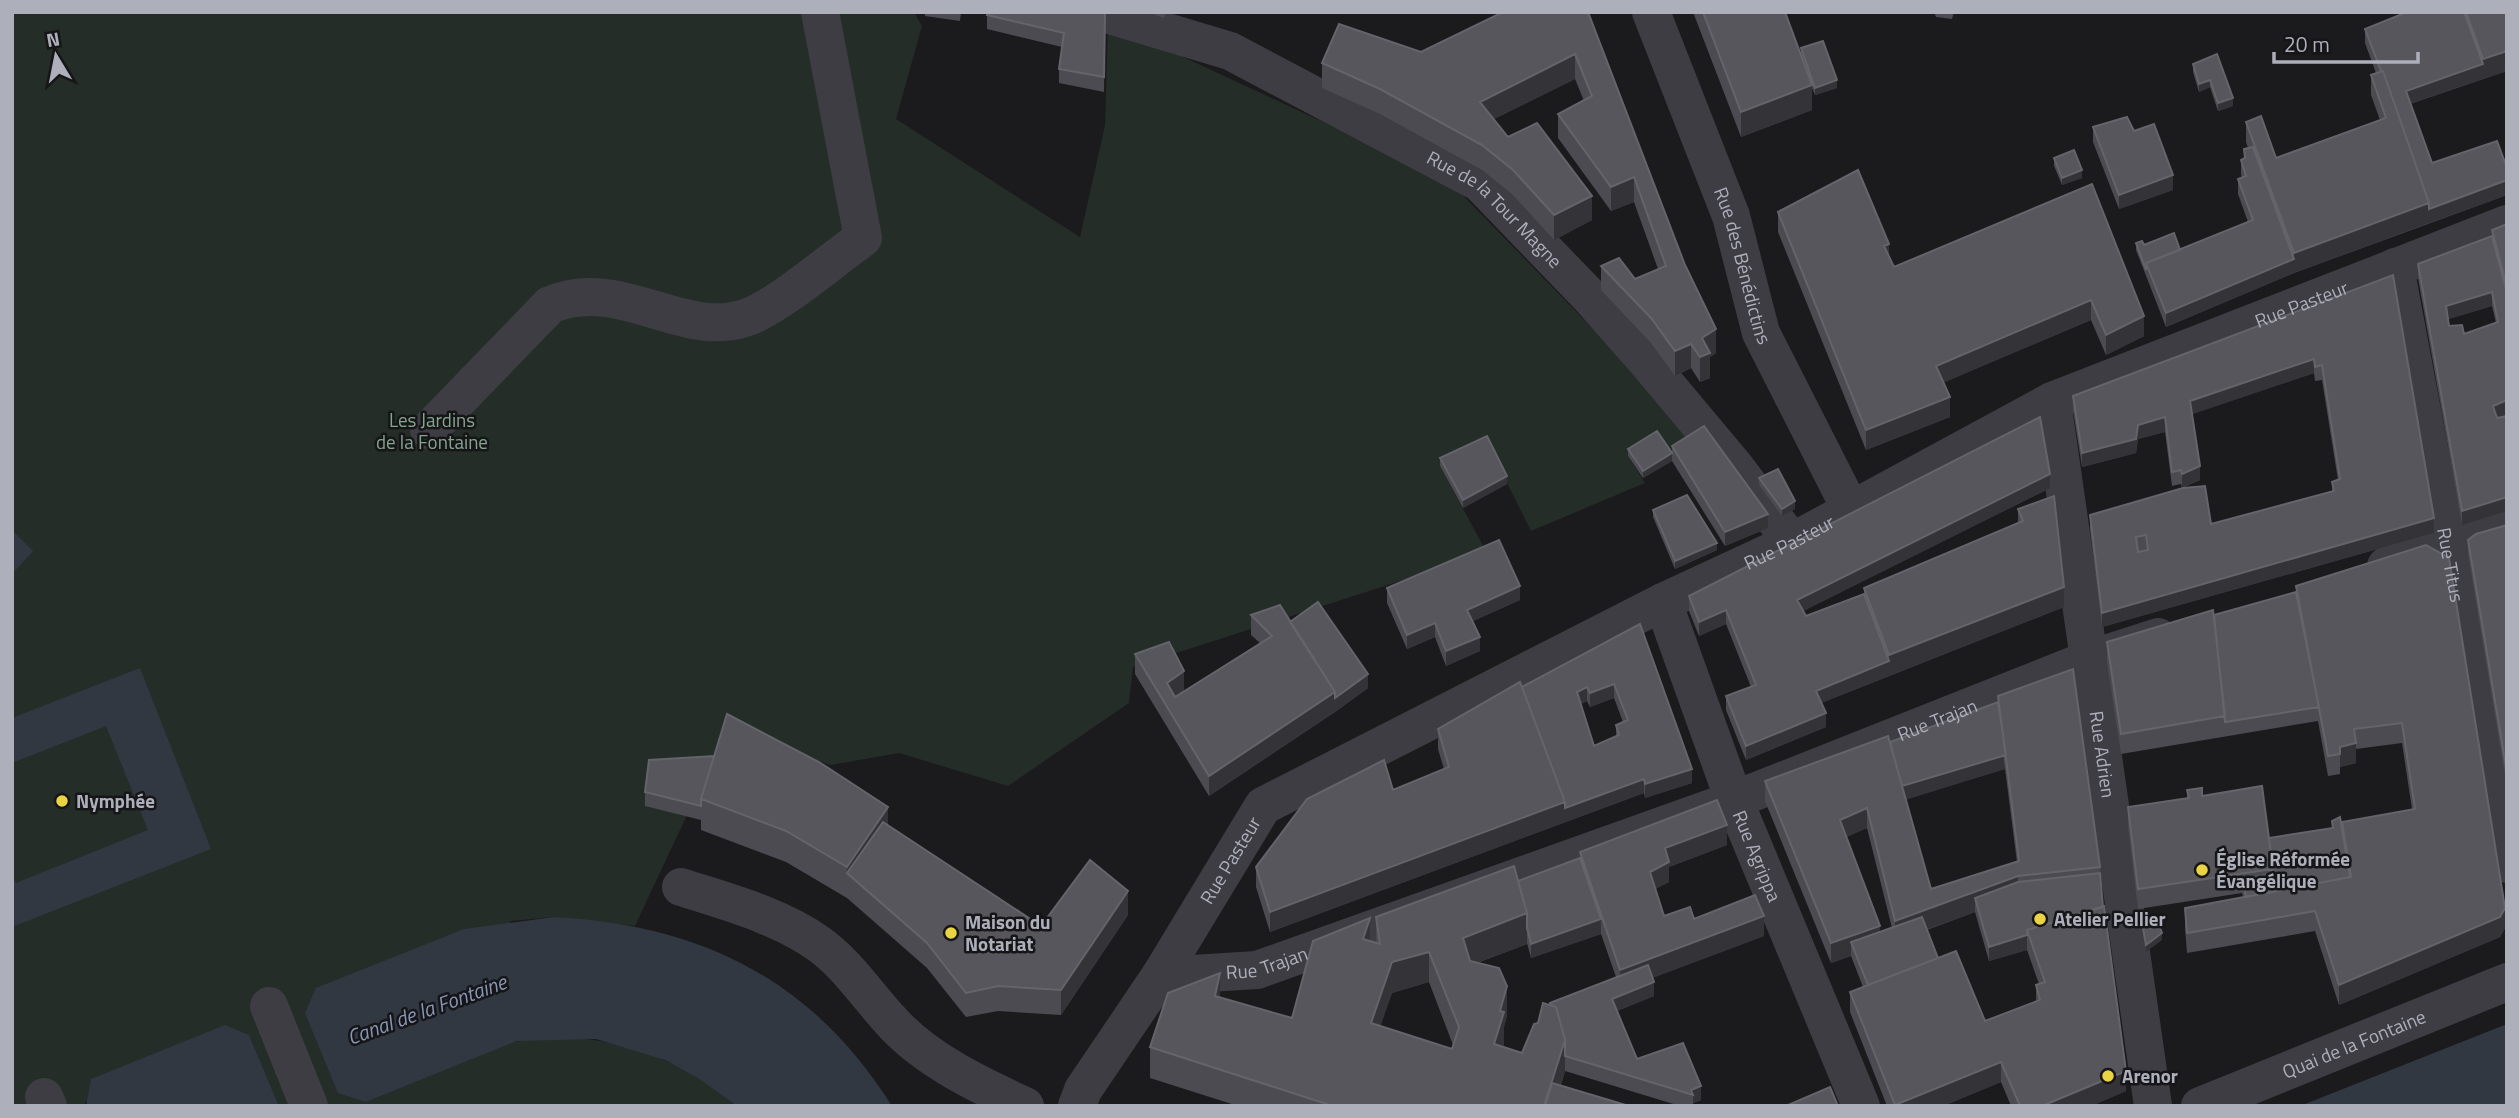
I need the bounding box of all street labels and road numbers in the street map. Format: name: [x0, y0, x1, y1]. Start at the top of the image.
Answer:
street label: Rue de la Tour Magne: [1422, 143, 1570, 274]
street label: Rue des Bénédictins: [1707, 183, 1779, 349]
street label: Rue Pasteur: [2250, 272, 2352, 335]
street label: Rue Pasteur: [1739, 507, 1840, 577]
street label: Rue Titus: [2430, 525, 2473, 605]
street label: Rue Trajan: [1893, 690, 1981, 748]
street label: Rue Adrien: [2083, 709, 2124, 800]
street label: Rue Agrippa: [1726, 806, 1790, 907]
street label: Rue Pasteur: [1192, 810, 1268, 909]
street label: Rue Trajan: [1225, 938, 1311, 986]
street label: Quai de la Fontaine: [2278, 1001, 2430, 1085]

